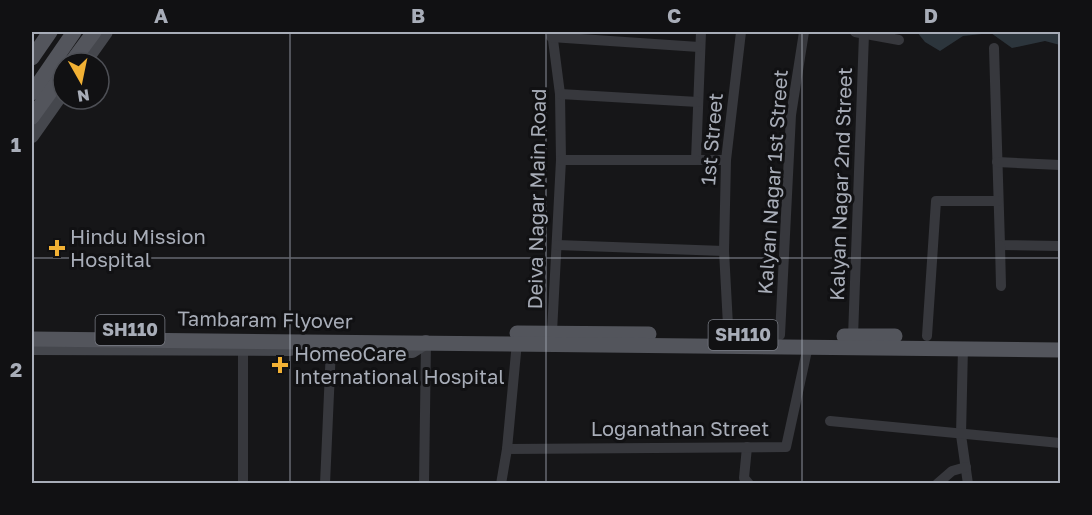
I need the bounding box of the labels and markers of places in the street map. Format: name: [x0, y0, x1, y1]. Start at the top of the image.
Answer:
place label: Hindu Mission Hospital: [70, 224, 206, 271]
marker: Hindu Mission Hospital: [48, 239, 66, 257]
place label: HomeoCare International Hospital: [294, 341, 505, 388]
marker: HomeoCare International Hospital: [271, 356, 289, 374]

